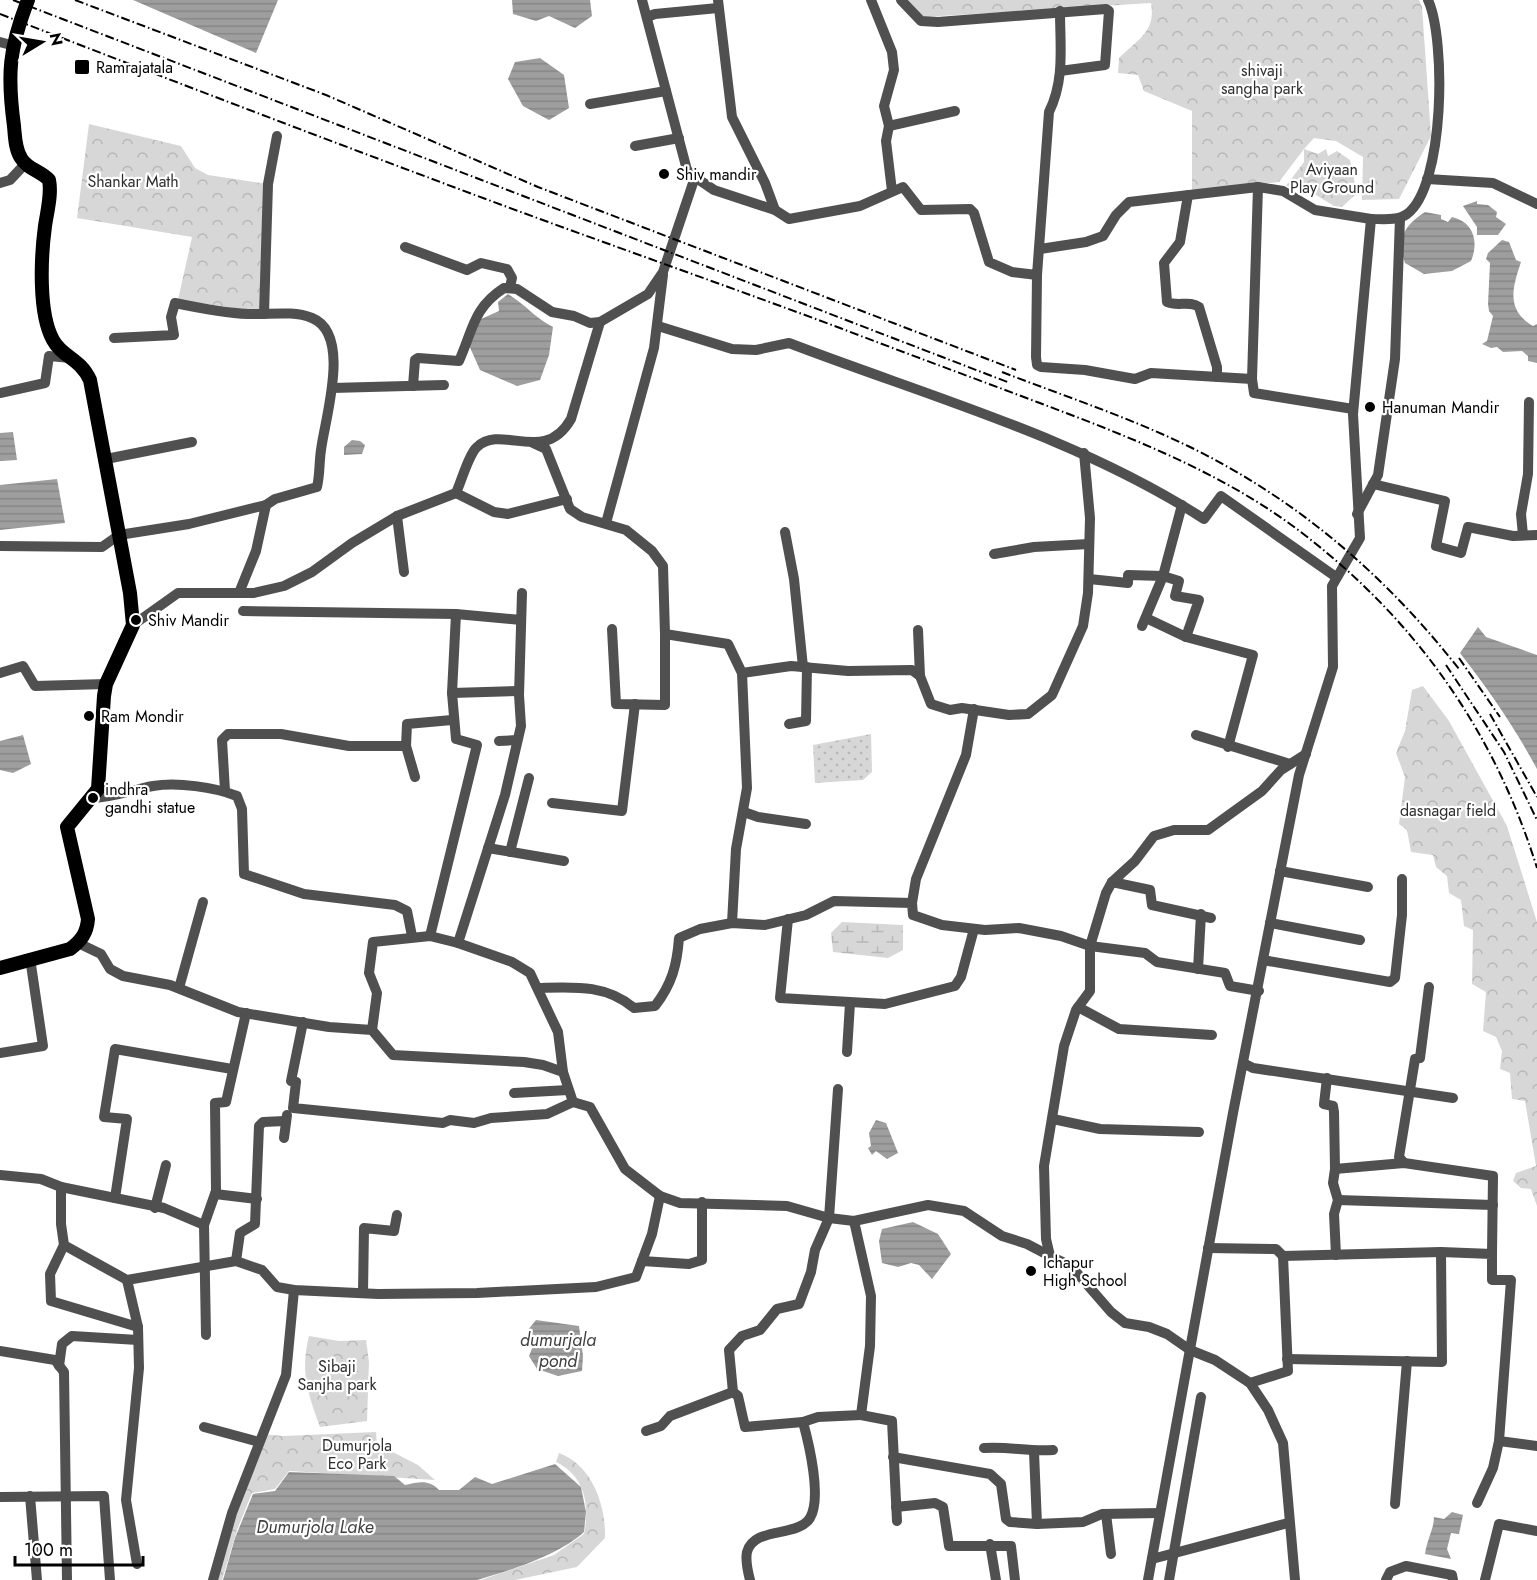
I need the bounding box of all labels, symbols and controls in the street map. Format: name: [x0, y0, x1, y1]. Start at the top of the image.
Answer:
north arrow: [12, 12, 72, 72]
text: N: [44, 31, 69, 48]
place label: Ramrajatala: [96, 56, 173, 79]
marker: Ramrajatala: [73, 58, 91, 76]
park label: shivaji sangha park: [1221, 59, 1304, 100]
park label: Aviyaan Play Ground: [1290, 158, 1374, 199]
place label: Shiv mandir: [676, 163, 757, 186]
marker: Shiv mandir: [657, 167, 671, 181]
park label: Shankar Math: [87, 170, 179, 193]
place label: Hanuman Mandir: [1382, 396, 1500, 419]
marker: Hanuman Mandir: [1363, 400, 1377, 414]
place label: Shiv Mandir: [148, 609, 230, 632]
marker: Shiv Mandir: [129, 613, 143, 627]
place label: Ram Mondir: [101, 705, 184, 728]
marker: Ram Mondir: [82, 709, 96, 723]
place label: indhra gandhi statue: [105, 778, 195, 819]
marker: indhra gandhi statue: [86, 791, 100, 805]
park label: dasnagar field: [1400, 799, 1496, 822]
place label: Ichapur High School: [1043, 1251, 1127, 1292]
marker: Ichapur High School: [1024, 1264, 1038, 1278]
water label: dumurjala pond: [520, 1327, 596, 1374]
park label: Sibaji Sanjha park: [297, 1355, 378, 1396]
park label: Dumurjola Eco Park: [322, 1434, 392, 1475]
water label: Dumurjola Lake: [256, 1514, 374, 1540]
scale bar: [15, 1529, 142, 1567]
text: 100 m: [24, 1537, 73, 1563]

